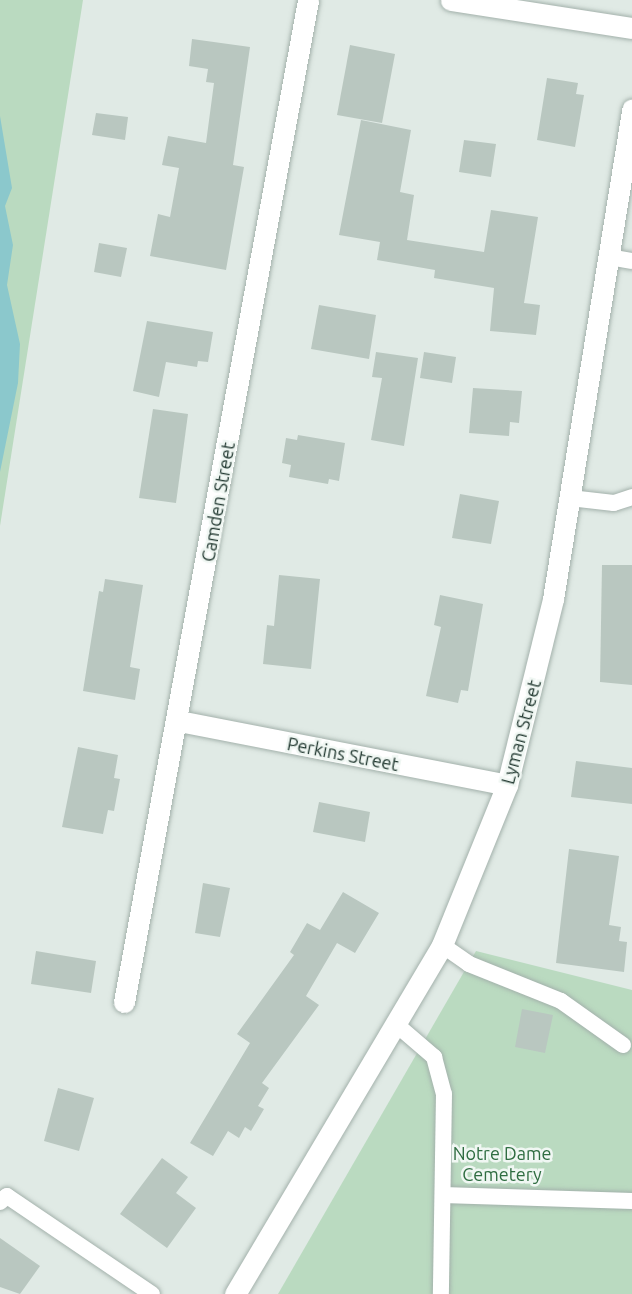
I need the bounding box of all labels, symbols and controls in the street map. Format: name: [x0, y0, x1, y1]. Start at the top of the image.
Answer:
street label: Camden Street: [197, 441, 239, 563]
street label: Lyman Street: [497, 678, 545, 786]
street label: Perkins Street: [285, 733, 401, 775]
park label: Notre Dame Cemetery: [453, 1143, 551, 1186]

